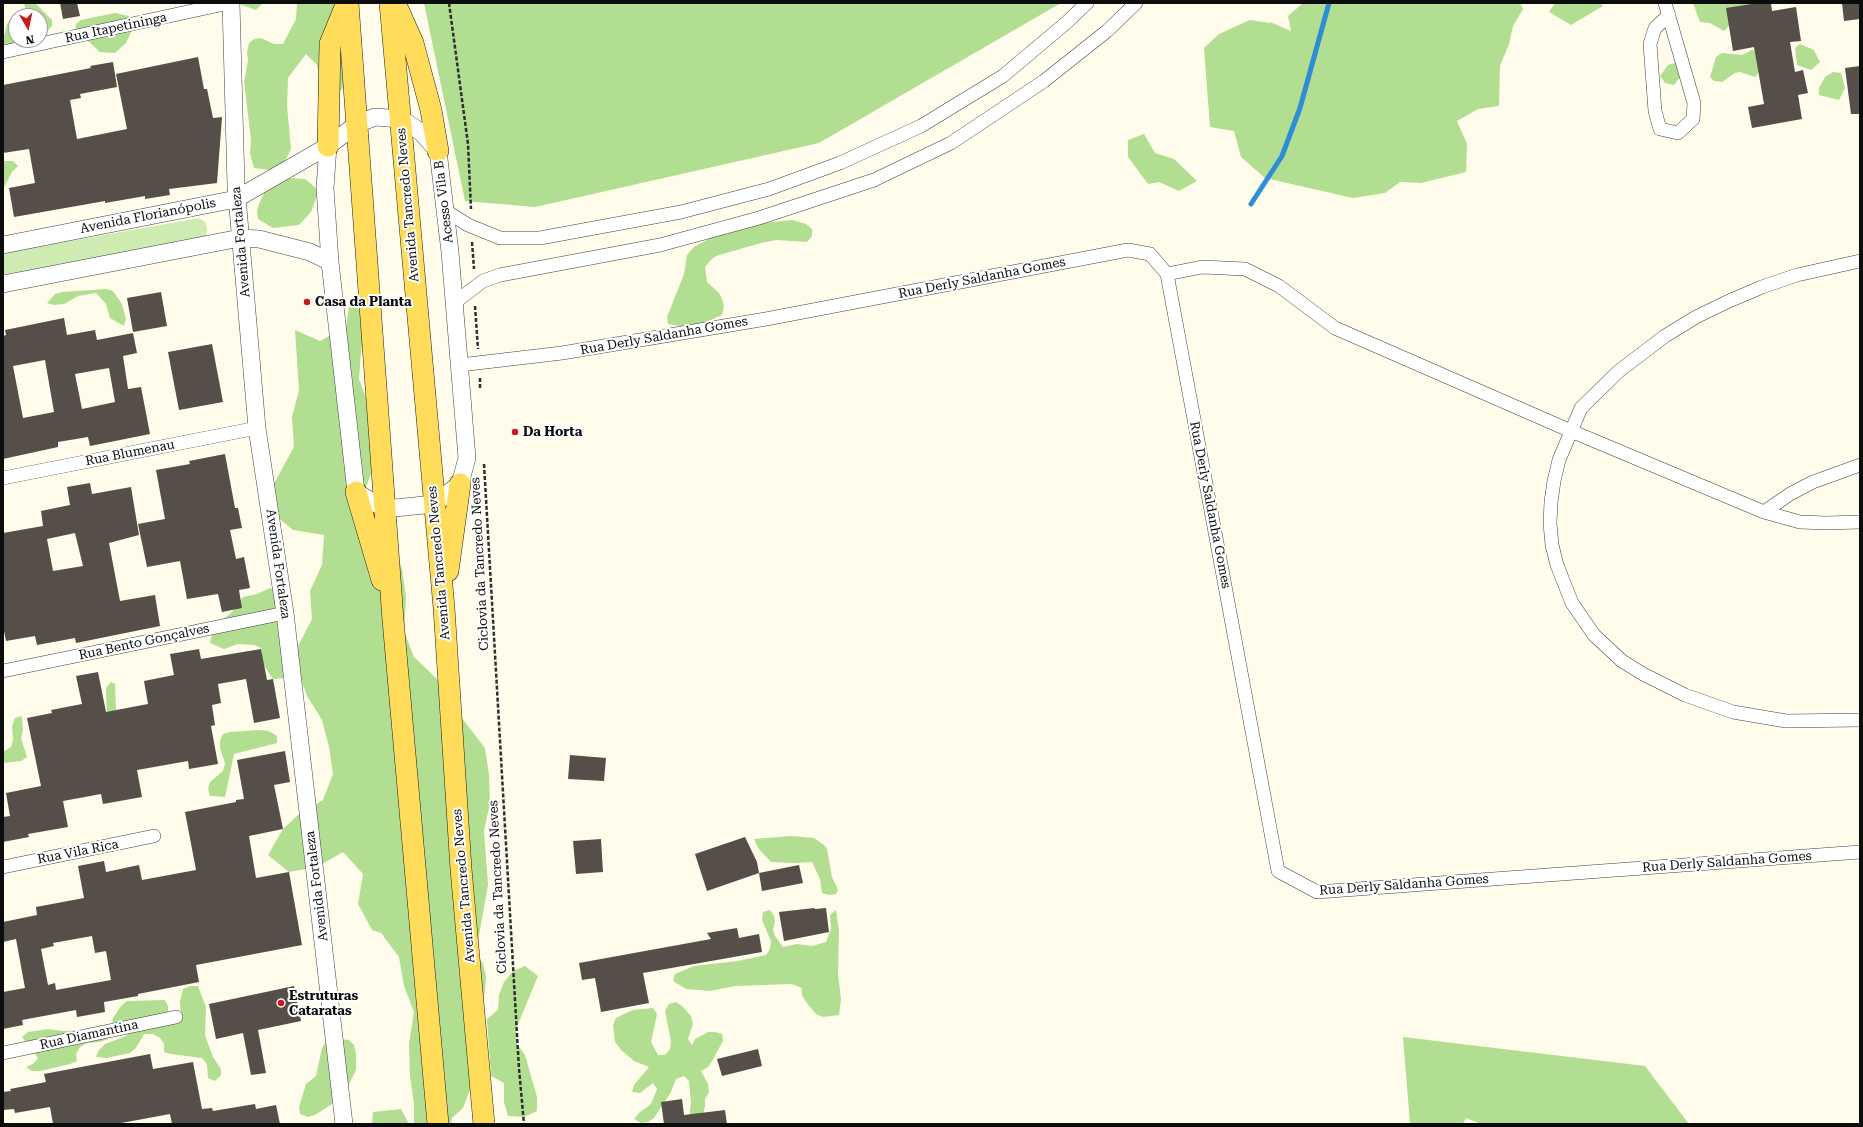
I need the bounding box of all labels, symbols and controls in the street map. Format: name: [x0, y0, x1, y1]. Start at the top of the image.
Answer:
north arrow: [8, 8, 48, 48]
street label: Rua Itapetininga: [64, 10, 168, 46]
text: N: [25, 32, 35, 46]
street label: Avenida Tancredo Neves: [393, 127, 423, 283]
street label: Acesso Vila B: [431, 160, 457, 244]
street label: Avenida Fortaleza: [228, 186, 254, 298]
street label: Avenida Florianópolis: [79, 195, 217, 237]
street label: Rua Derly Saldanha Gomes: [897, 254, 1067, 302]
place label: Casa da Planta: [315, 294, 412, 310]
marker: Casa da Planta: [302, 297, 312, 307]
street label: Rua Derly Saldanha Gomes: [579, 314, 749, 358]
street label: Rua Derly Saldanha Gomes: [1186, 420, 1234, 590]
place label: Da Horta: [523, 424, 582, 440]
marker: Da Horta: [510, 427, 520, 437]
street label: Rua Blumenau: [84, 437, 176, 469]
street label: Ciclovia da Tancredo Neves: [468, 477, 492, 651]
street label: Avenida Tancredo Neves: [424, 485, 454, 641]
street label: Avenida Fortaleza: [263, 508, 293, 620]
street label: Rua Bento Gonçalves: [77, 621, 211, 663]
street label: Ciclovia da Tancredo Neves: [486, 800, 510, 974]
street label: Avenida Tancredo Neves: [449, 808, 479, 964]
street label: Avenida Fortaleza: [302, 830, 332, 942]
street label: Rua Vila Rica: [36, 836, 120, 868]
street label: Rua Derly Saldanha Gomes: [1642, 848, 1812, 876]
street label: Rua Derly Saldanha Gomes: [1319, 871, 1489, 899]
place label: Estruturas Cataratas: [289, 988, 358, 1019]
marker: Estruturas Cataratas: [276, 998, 286, 1008]
street label: Rua Diamantina: [38, 1017, 140, 1053]

